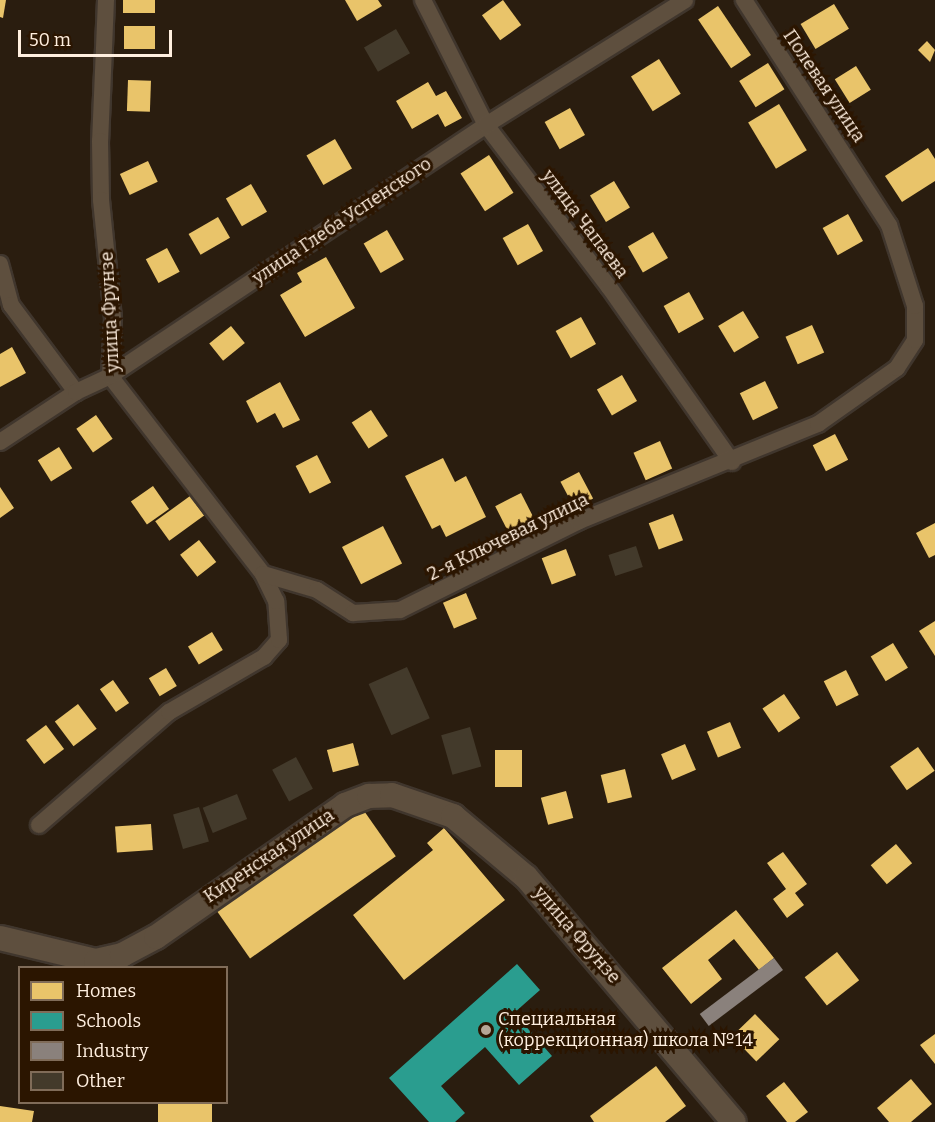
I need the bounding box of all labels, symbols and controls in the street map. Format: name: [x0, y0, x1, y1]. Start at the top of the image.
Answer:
scale bar: [21, 18, 176, 56]
street label: Полевая улица: [778, 26, 870, 146]
text: 50 m: [29, 29, 71, 51]
street label: улица Глеба Успенского: [248, 153, 436, 289]
street label: улица Чапаева: [537, 165, 633, 283]
street label: улица Фрунзе: [96, 251, 124, 373]
street label: 2-я Ключевая улица: [424, 489, 592, 585]
street label: Киренская улица: [200, 804, 338, 908]
street label: улица Фрунзе: [529, 882, 625, 988]
legend: [18, 966, 228, 1104]
text: Homes: [76, 980, 136, 1002]
place label: Специальная (коррекционная) школа №14: [498, 1009, 753, 1052]
text: Schools: [76, 1010, 141, 1032]
marker: Специальная (коррекционная) школа №14: [479, 1023, 493, 1037]
text: Industry: [76, 1040, 148, 1062]
text: Other: [76, 1070, 125, 1092]

